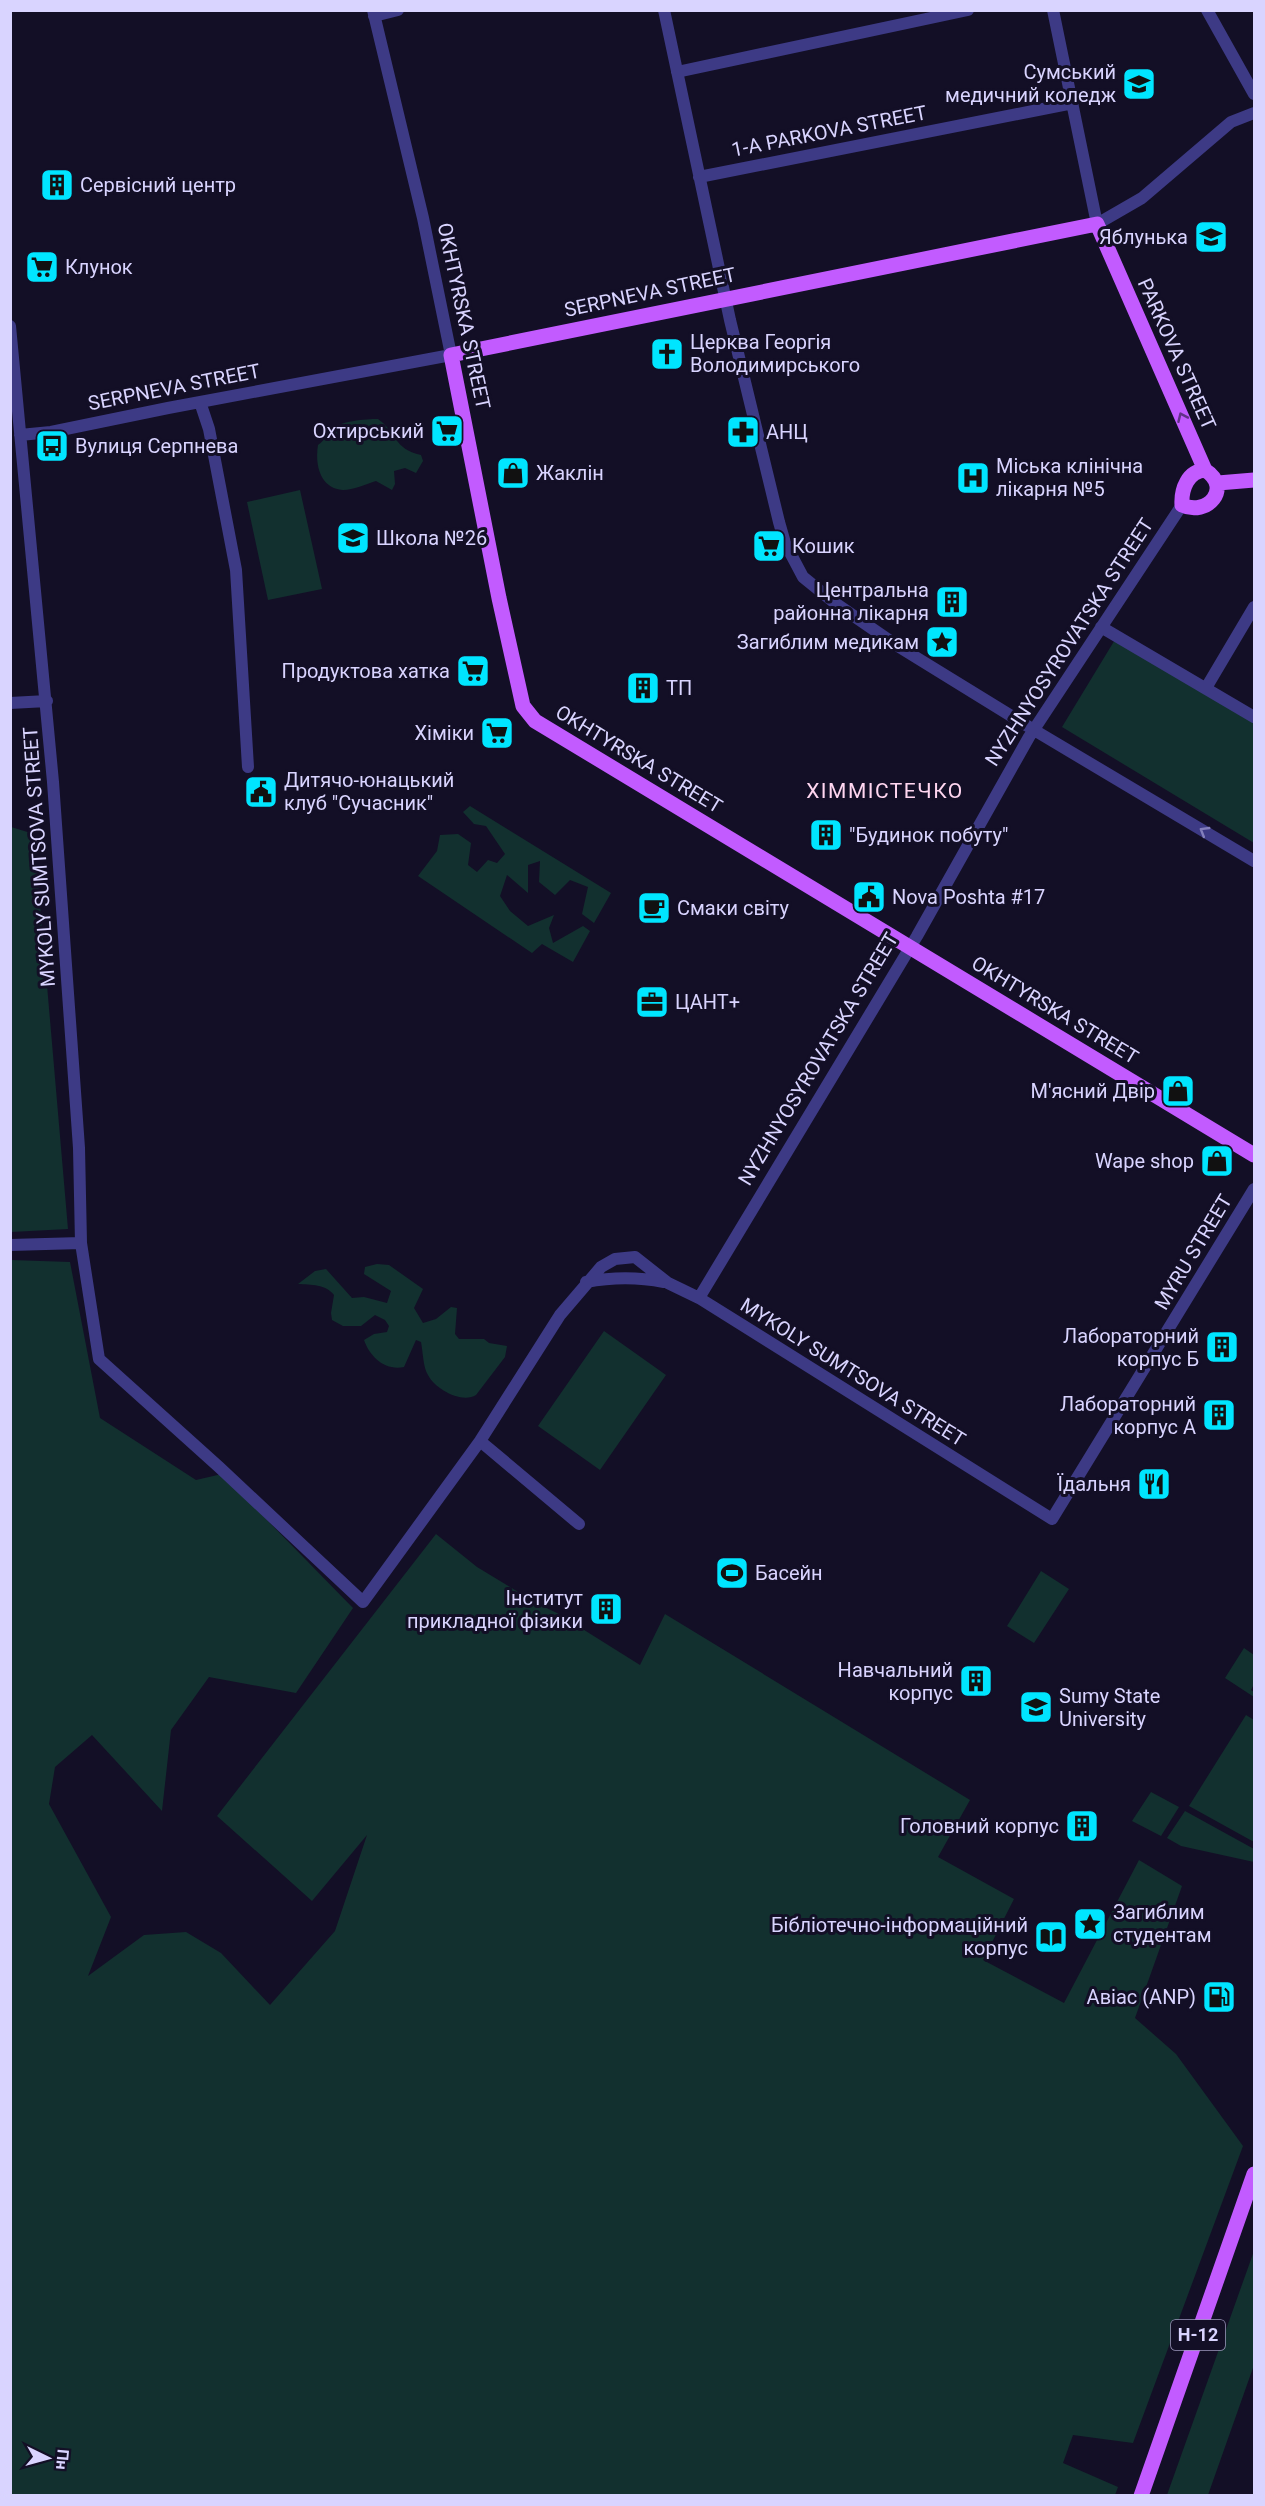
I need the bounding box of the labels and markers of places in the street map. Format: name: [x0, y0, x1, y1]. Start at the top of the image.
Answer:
place label: Сумський медичний коледж: [945, 60, 1117, 107]
school or university icon: Сумський медичний коледж: [1121, 66, 1157, 102]
building icon: Сервісний центр: [39, 167, 75, 203]
place label: Сервісний центр: [80, 173, 236, 197]
school or university icon: Яблунька: [1193, 219, 1229, 255]
place label: Яблунька: [1099, 225, 1188, 249]
supermarket icon: Клунок: [24, 249, 60, 285]
place label: Клунок: [65, 255, 133, 279]
place label: Церква Георгія Володимирського: [690, 330, 860, 377]
church icon: Церква Георгія Володимирського: [649, 336, 685, 372]
supermarket icon: Охтирський: [429, 413, 465, 449]
pharmacy icon: АНЦ: [725, 414, 761, 450]
place label: Охтирський: [313, 419, 424, 443]
place label: АНЦ: [766, 420, 808, 444]
bus stop icon: Вулиця Серпнева: [34, 428, 70, 464]
place label: Вулиця Серпнева: [75, 434, 238, 458]
place label: Міська клінічна лікарня №5: [996, 454, 1143, 501]
shop icon: Жаклін: [495, 455, 531, 491]
hospital icon: Міська клінічна лікарня №5: [955, 460, 991, 496]
place label: Жаклін: [536, 461, 604, 485]
school or university icon: Школа №26: [335, 520, 371, 556]
place label: Школа №26: [376, 526, 487, 550]
supermarket icon: Кошик: [751, 528, 787, 564]
place label: Кошик: [792, 534, 855, 558]
place label: Центральна районна лікарня: [773, 578, 929, 625]
building icon: Центральна районна лікарня: [934, 584, 970, 620]
place icon: Загиблим медикам: [924, 624, 960, 660]
place label: Загиблим медикам: [737, 630, 919, 654]
supermarket icon: Продуктова хатка: [455, 653, 491, 689]
place label: Продуктова хатка: [282, 659, 450, 683]
building icon: ТП: [625, 670, 661, 706]
place label: ТП: [666, 676, 692, 700]
supermarket icon: Хіміки: [479, 715, 515, 751]
place label: Хіміки: [415, 721, 474, 745]
place label: Дитячо-юнацький клуб "Сучасник": [284, 768, 454, 815]
public building icon: Дитячо-юнацький клуб "Сучасник": [243, 774, 279, 810]
building icon: "Будинок побуту": [808, 817, 844, 853]
place label: "Будинок побуту": [849, 823, 1008, 847]
public building icon: Nova Poshta #17: [851, 879, 887, 915]
place label: Nova Poshta #17: [892, 885, 1045, 909]
cafe icon: Смаки світу: [636, 890, 672, 926]
place label: Смаки світу: [677, 896, 790, 920]
office icon: ЦАНТ+: [634, 984, 670, 1020]
place label: ЦАНТ+: [675, 990, 740, 1014]
shop icon: М'ясний Двір: [1160, 1073, 1196, 1109]
place label: М'ясний Двір: [1030, 1079, 1155, 1103]
shop icon: Wape shop: [1199, 1143, 1235, 1179]
place label: Wape shop: [1095, 1149, 1194, 1173]
place label: Лабораторний корпус Б: [1063, 1324, 1199, 1371]
building icon: Лабораторний корпус Б: [1204, 1329, 1240, 1365]
place label: Лабораторний корпус А: [1060, 1392, 1196, 1439]
building icon: Лабораторний корпус А: [1201, 1397, 1237, 1433]
restaurant icon: Їдальня: [1136, 1466, 1172, 1502]
place label: Їдальня: [1056, 1472, 1131, 1496]
sports icon: Басейн: [714, 1555, 750, 1591]
place label: Басейн: [755, 1561, 823, 1585]
place label: Інститут прикладної фізики: [407, 1586, 583, 1633]
building icon: Інститут прикладної фізики: [588, 1591, 624, 1627]
place label: Навчальний корпус: [838, 1658, 953, 1705]
building icon: Навчальний корпус: [958, 1663, 994, 1699]
place label: Sumy State University: [1059, 1684, 1160, 1731]
school or university icon: Sumy State University: [1018, 1689, 1054, 1725]
building icon: Головний корпус: [1064, 1808, 1100, 1844]
place label: Головний корпус: [900, 1814, 1059, 1838]
place label: Загиблим студентам: [1113, 1900, 1212, 1947]
place icon: Загиблим студентам: [1072, 1906, 1108, 1942]
place label: Бібліотечно-інформаційний корпус: [771, 1913, 1028, 1960]
library icon: Бібліотечно-інформаційний корпус: [1033, 1919, 1069, 1955]
fuel station icon: Авіас (ANP): [1201, 1979, 1237, 2015]
place label: Авіас (ANP): [1087, 1985, 1196, 2009]

